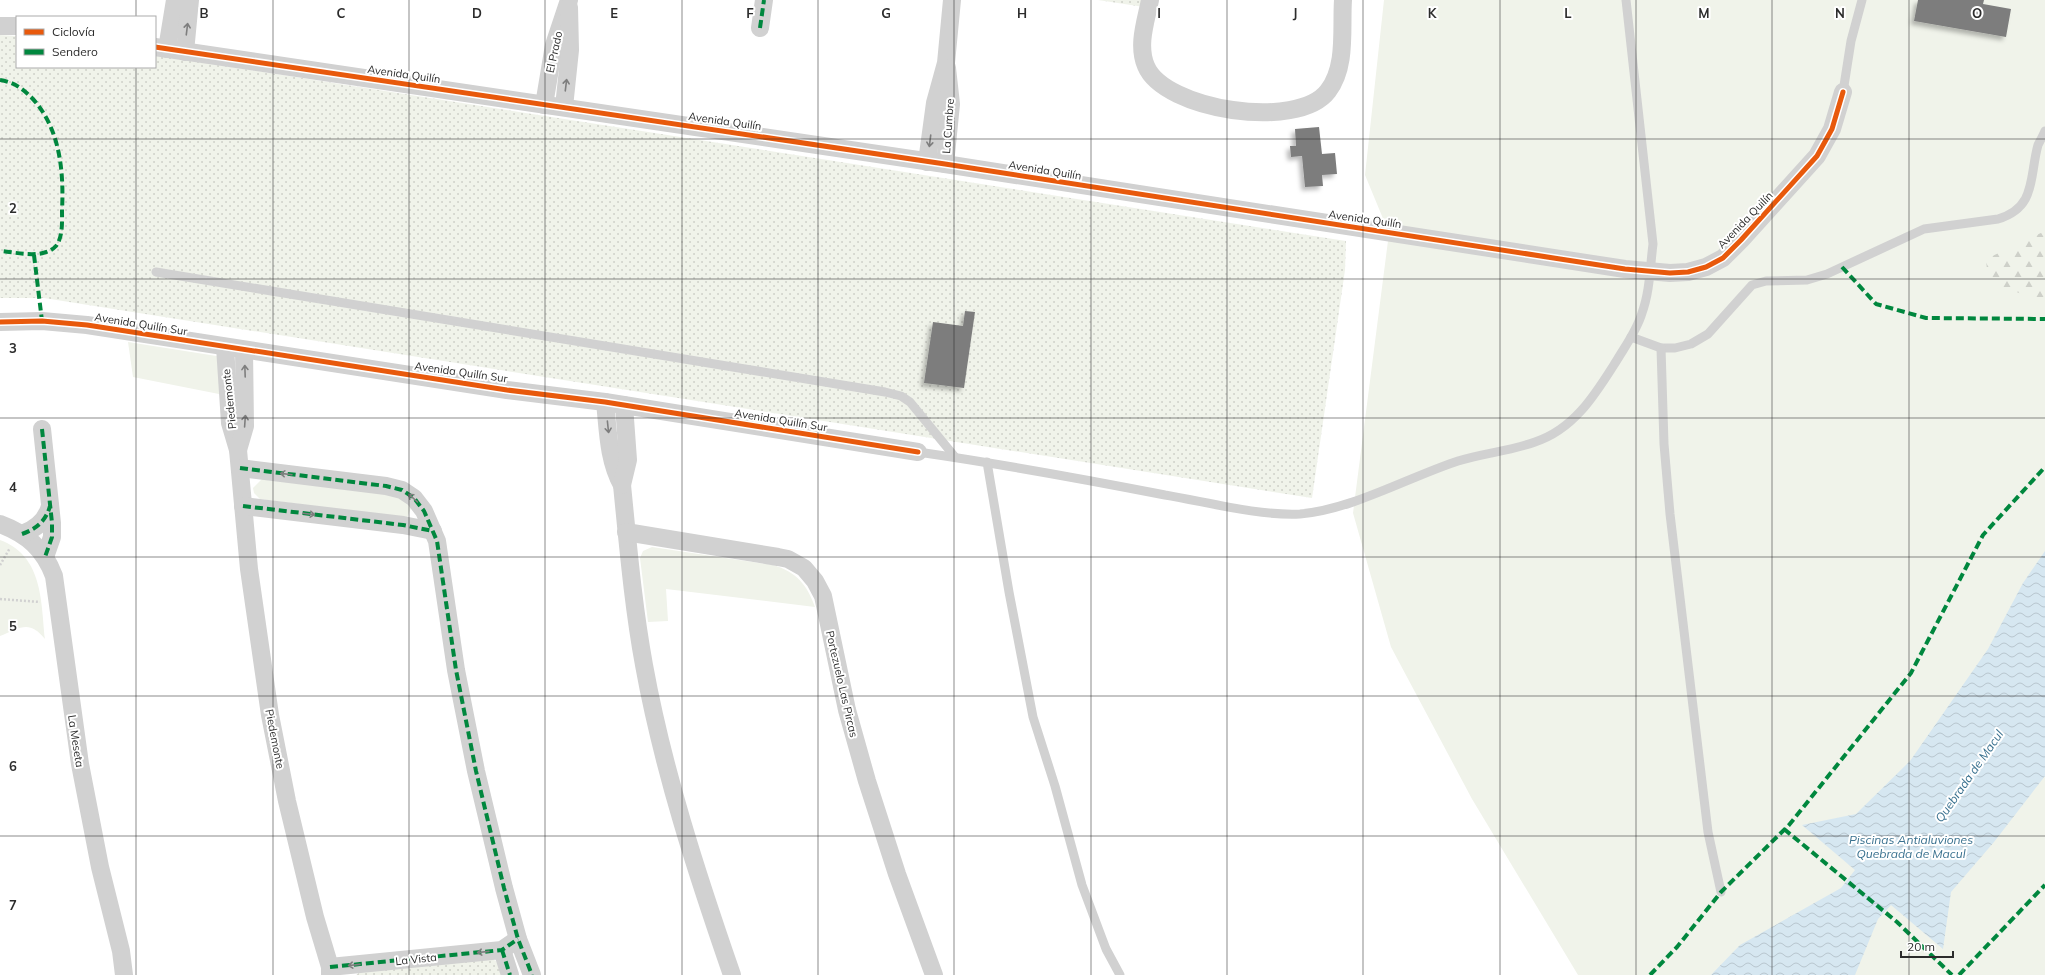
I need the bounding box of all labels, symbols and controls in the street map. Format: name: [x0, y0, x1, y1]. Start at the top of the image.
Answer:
text: B: [200, 5, 209, 21]
text: C: [337, 5, 346, 21]
text: D: [472, 5, 482, 21]
text: E: [610, 5, 618, 21]
text: F: [746, 5, 754, 21]
text: G: [881, 5, 891, 21]
text: H: [1017, 5, 1027, 21]
text: I: [1157, 5, 1161, 21]
text: J: [1293, 5, 1297, 21]
text: K: [1428, 5, 1438, 21]
text: L: [1564, 5, 1572, 21]
text: M: [1698, 5, 1710, 21]
text: N: [1835, 5, 1845, 21]
text: O: [1972, 5, 1982, 21]
legend: [16, 16, 156, 68]
one-way arrow: [183, 23, 191, 36]
text: Ciclovía: [52, 24, 95, 39]
street label: El Prado: [543, 30, 565, 74]
text: Sendero: [52, 44, 98, 59]
street label: Avenida Quilín: [366, 62, 442, 86]
one-way arrow: [562, 79, 570, 92]
street label: La Cumbre: [939, 98, 957, 154]
street label: Avenida Quilín: [687, 109, 763, 133]
one-way arrow: [926, 134, 934, 147]
street label: Avenida Quilín: [1007, 157, 1083, 183]
street label: Avenida Quilín: [1714, 189, 1776, 251]
text: 2: [9, 200, 17, 216]
street label: Avenida Quilín: [1327, 207, 1403, 231]
street label: Avenida Quilín Sur: [94, 310, 188, 338]
text: 3: [9, 340, 17, 356]
street label: Avenida Quilín Sur: [414, 359, 508, 385]
one-way arrow: [241, 365, 249, 378]
street label: Piedemonte: [219, 368, 239, 430]
street label: Avenida Quilín Sur: [734, 406, 828, 434]
one-way arrow: [242, 415, 249, 428]
one-way arrow: [604, 420, 612, 433]
one-way arrow: [280, 470, 293, 478]
text: 4: [9, 479, 17, 495]
one-way arrow: [408, 494, 418, 503]
one-way arrow: [302, 510, 315, 518]
text: 5: [9, 618, 17, 634]
street label: Portezuelo Las Pircas: [823, 629, 861, 739]
street label: Piedemonte: [262, 708, 288, 770]
street label: La Meseta: [65, 714, 87, 768]
water label: Quebrada de Macul: [1932, 727, 2006, 825]
text: 6: [9, 758, 17, 774]
water label: Piscinas Antialuviones Quebrada de Macul: [1849, 832, 1973, 861]
text: 7: [9, 897, 17, 913]
scale bar: [1901, 933, 1953, 959]
text: 20 m: [1907, 939, 1935, 954]
one-way arrow: [477, 948, 490, 956]
street label: La Vista: [395, 950, 437, 968]
one-way arrow: [348, 961, 361, 968]

